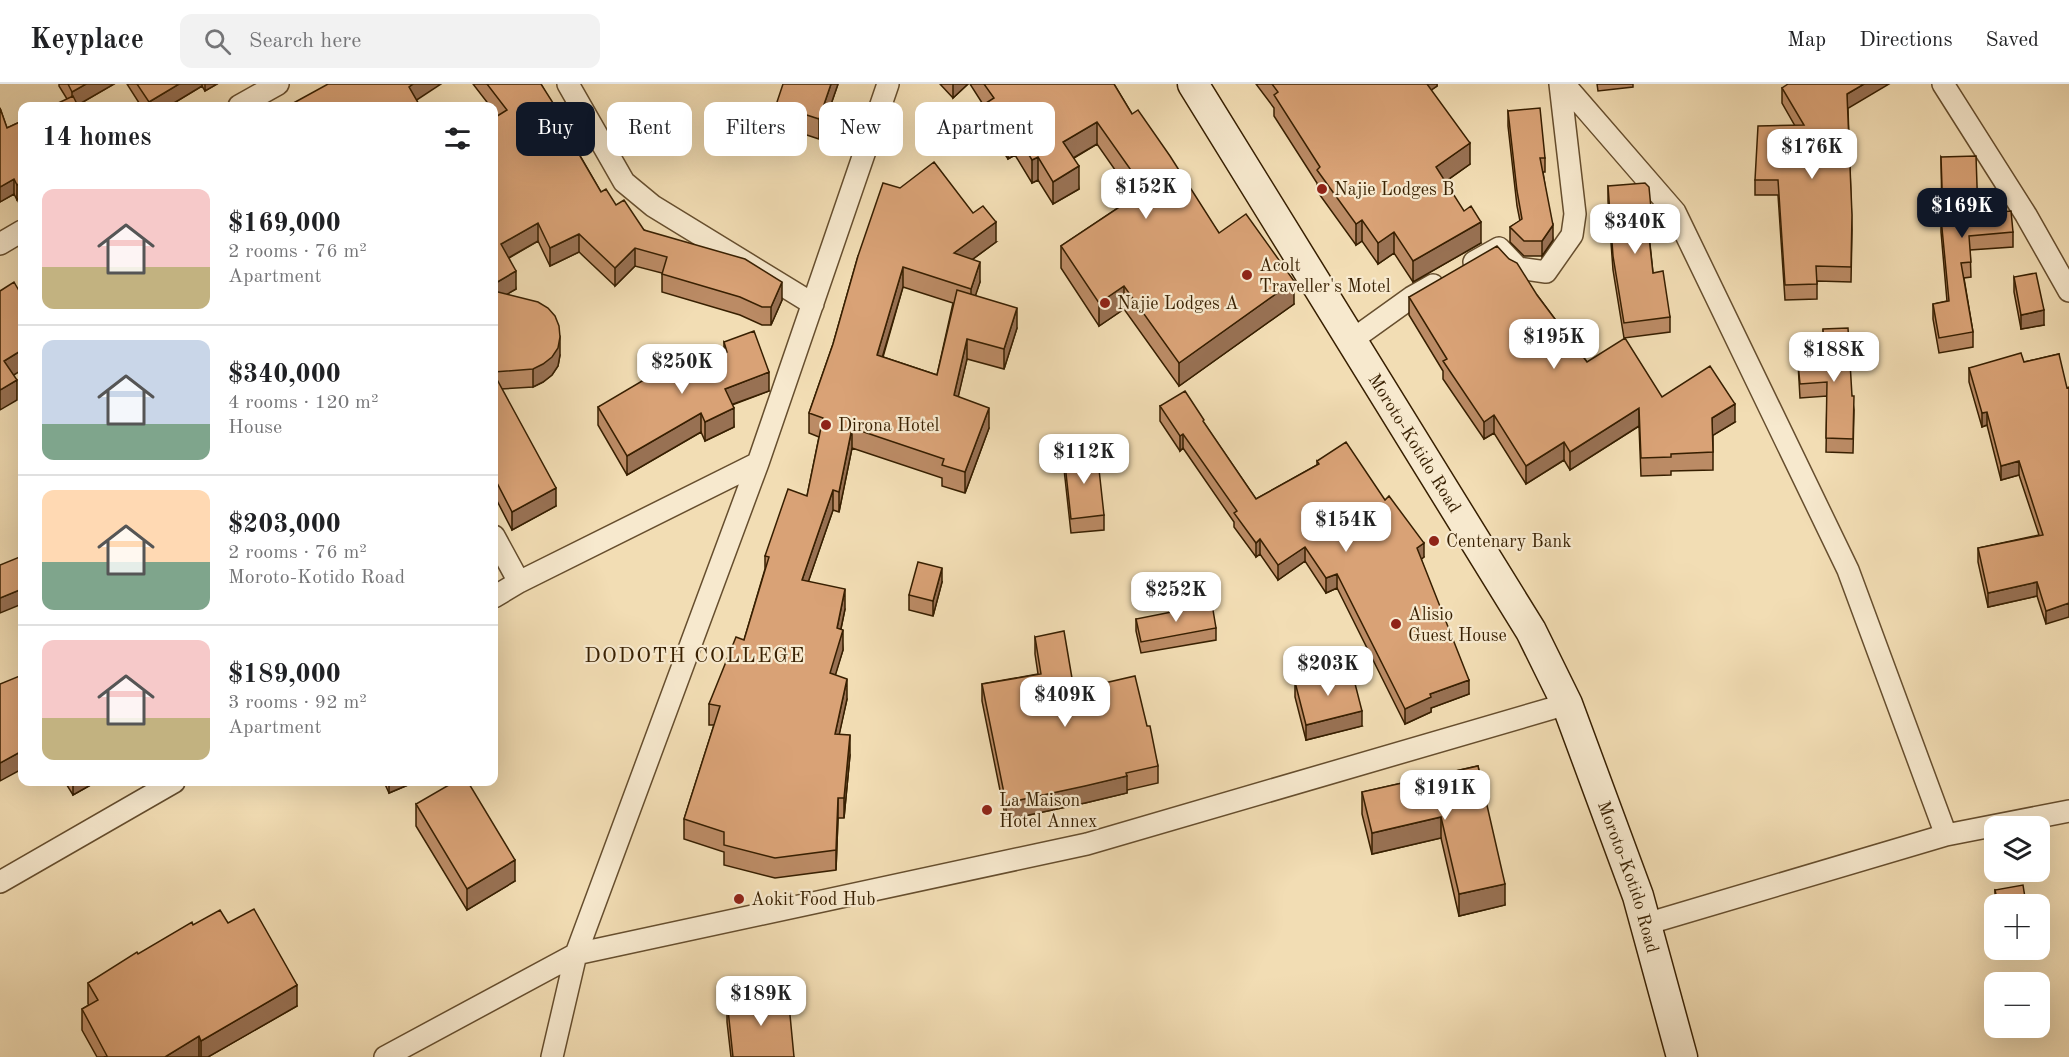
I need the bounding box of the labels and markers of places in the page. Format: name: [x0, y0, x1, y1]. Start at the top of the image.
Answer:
pin: $176K: [1770, 129, 1854, 180]
pin: $152K: [1104, 169, 1188, 220]
place label: Najie Lodges B: [1334, 181, 1454, 199]
marker: Najie Lodges B: [1315, 182, 1329, 196]
pin: $169K: [1920, 188, 2004, 239]
pin: $340K: [1593, 204, 1677, 255]
place label: Acolt Traveller's Motel: [1259, 257, 1391, 296]
marker: Acolt Traveller's Motel: [1240, 268, 1254, 282]
place label: Najie Lodges A: [1117, 295, 1239, 313]
marker: Najie Lodges A: [1098, 296, 1112, 310]
pin: $195K: [1512, 319, 1596, 370]
pin: $188K: [1792, 332, 1876, 383]
pin: $250K: [640, 344, 724, 395]
place label: Dirona Hotel: [838, 417, 940, 435]
marker: Dirona Hotel: [819, 418, 833, 432]
pin: $112K: [1042, 434, 1126, 485]
pin: $154K: [1304, 502, 1388, 553]
place label: Centenary Bank: [1446, 533, 1572, 551]
marker: Centenary Bank: [1427, 534, 1441, 548]
pin: $252K: [1134, 572, 1218, 623]
place label: Alisio Guest House: [1408, 606, 1507, 645]
marker: Alisio Guest House: [1389, 617, 1403, 631]
pin: $203K: [1286, 646, 1370, 697]
pin: $409K: [1023, 677, 1107, 728]
pin: $191K: [1403, 770, 1487, 821]
place label: La Maison Hotel Annex: [999, 792, 1097, 831]
marker: La Maison Hotel Annex: [980, 803, 994, 817]
place label: Aokit Food Hub: [751, 891, 875, 909]
marker: Aokit Food Hub: [732, 892, 746, 906]
pin: $189K: [719, 976, 803, 1027]

